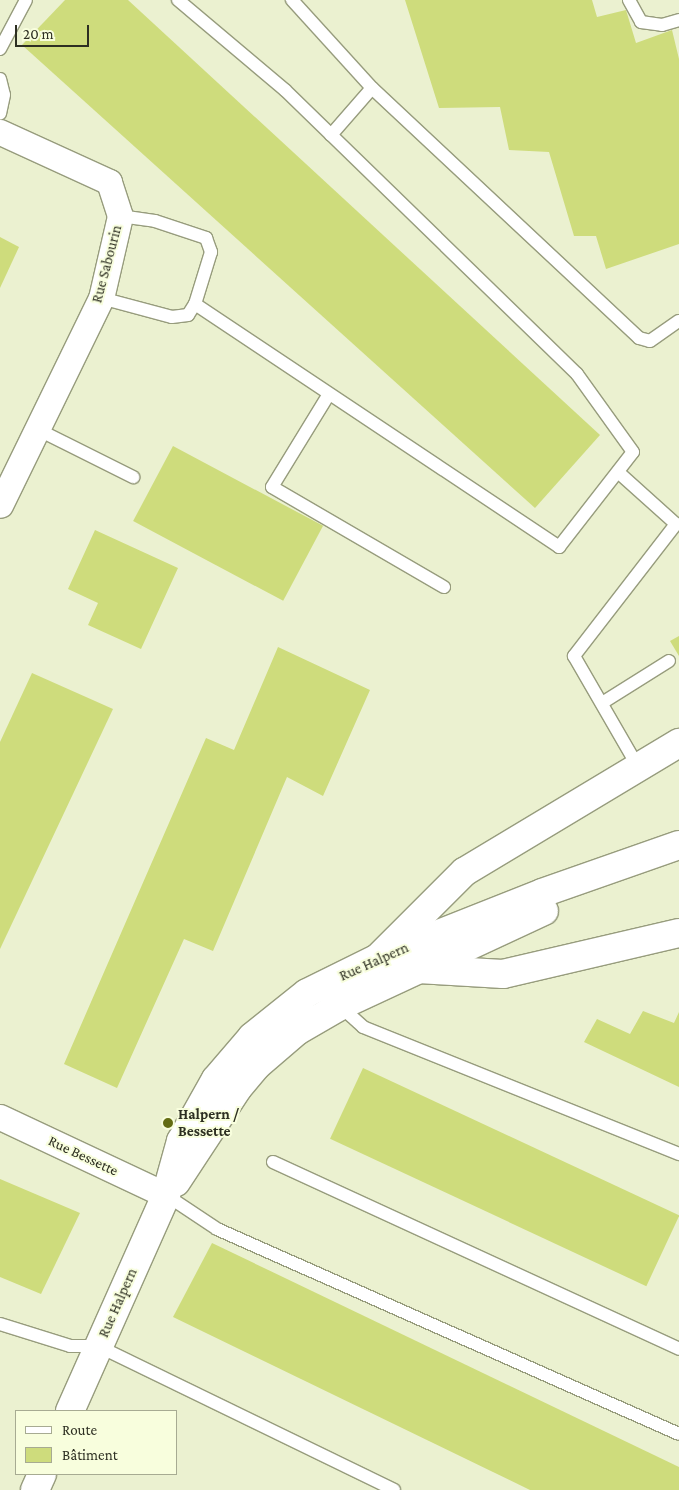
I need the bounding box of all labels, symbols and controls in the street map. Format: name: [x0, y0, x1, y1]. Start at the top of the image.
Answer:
scale bar: [18, 15, 91, 47]
text: 20 m: [23, 26, 54, 42]
street label: Rue Sabourin: [88, 223, 126, 305]
street label: Rue Halpern: [337, 939, 411, 985]
place label: Halpern / Bessette: [178, 1105, 239, 1140]
marker: Halpern / Bessette: [162, 1117, 174, 1129]
street label: Rue Bessette: [45, 1132, 121, 1180]
street label: Rue Halpern: [95, 1266, 141, 1340]
legend: [15, 1410, 178, 1475]
text: Route: [62, 1422, 97, 1438]
text: Bâtiment: [62, 1447, 118, 1463]

